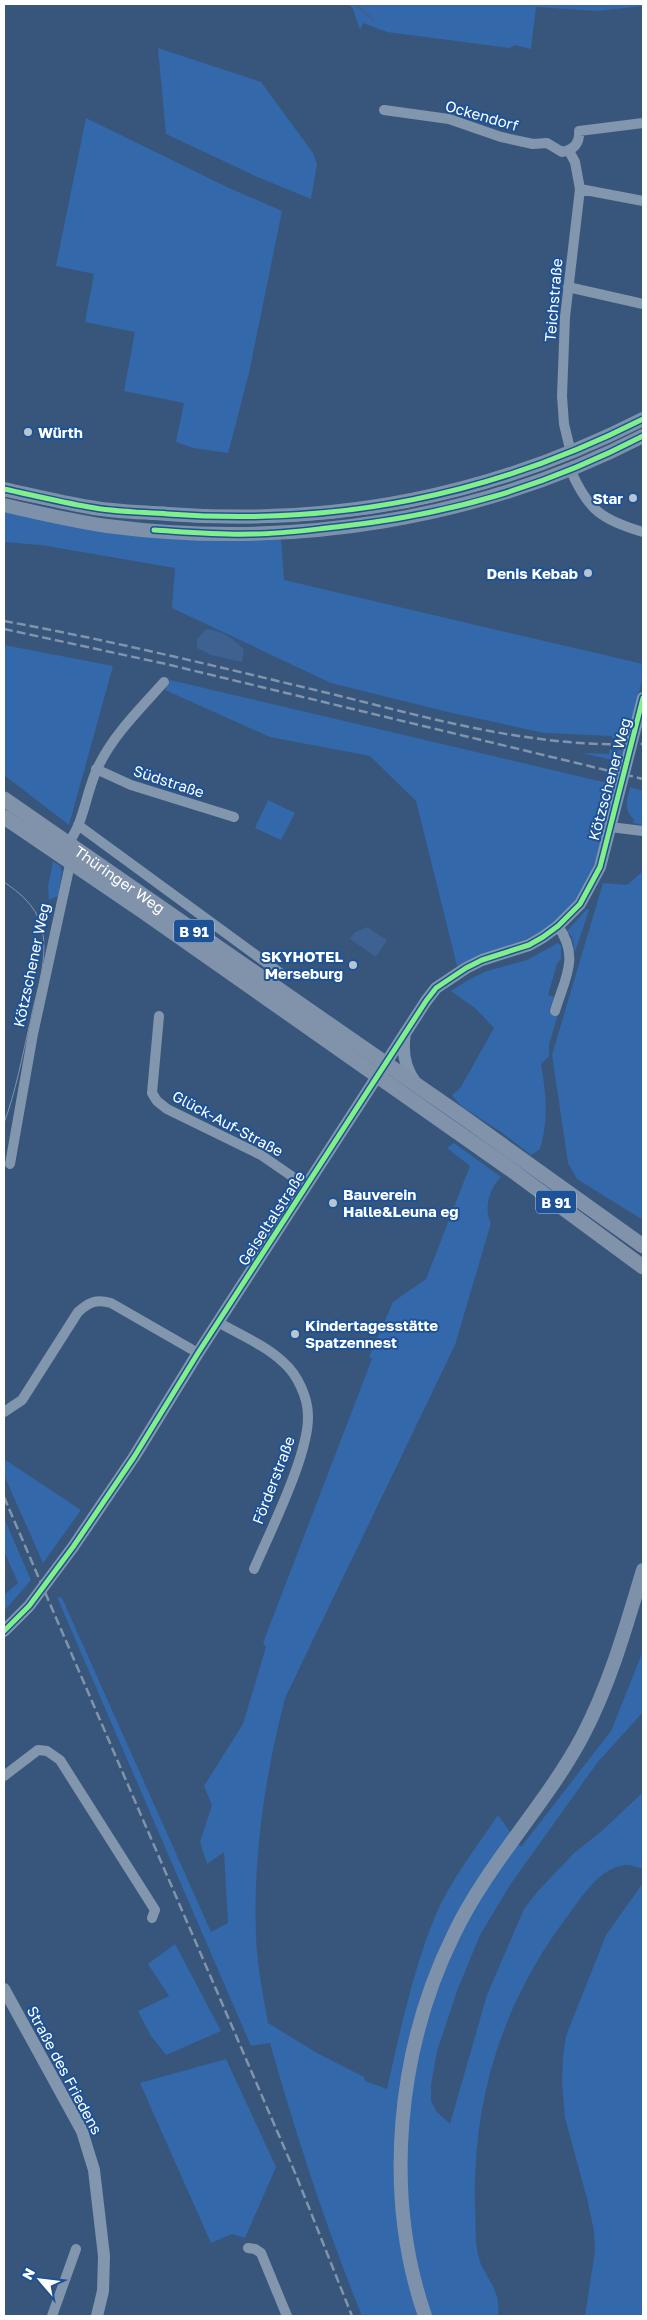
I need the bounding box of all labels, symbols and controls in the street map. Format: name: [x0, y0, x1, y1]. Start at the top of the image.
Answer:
street label: Ockendorf: [443, 96, 521, 134]
street label: Teichstraße: [540, 257, 566, 342]
place label: Würth: [38, 423, 83, 441]
marker: Würth: [22, 426, 34, 438]
place label: Star: [593, 489, 623, 507]
marker: Star: [627, 492, 639, 504]
place label: Denis Kebab: [487, 564, 578, 582]
marker: Denis Kebab: [582, 567, 594, 579]
street label: Kötzschener Weg: [584, 716, 634, 842]
street label: Südstraße: [131, 761, 207, 801]
street label: Thüringer Weg: [71, 842, 169, 917]
street label: Kötzschener Weg: [9, 901, 53, 1029]
road number: B 91: [174, 919, 214, 942]
place label: SKYHOTEL Merseburg: [261, 947, 343, 982]
marker: SKYHOTEL Merseburg: [347, 959, 359, 971]
street label: Glück-Auf-Straße: [170, 1086, 287, 1160]
street label: Geiseltalstraße: [234, 1167, 308, 1269]
place label: Bauverein Halle&Leuna eg: [343, 1185, 459, 1220]
road number: B 91: [536, 1190, 576, 1214]
marker: Bauverein Halle&Leuna eg: [327, 1197, 339, 1209]
place label: Kindertagesstätte Spatzennest: [305, 1316, 438, 1351]
marker: Kindertagesstätte Spatzennest: [289, 1328, 301, 1340]
street label: Förderstraße: [248, 1433, 298, 1527]
street label: Straße des Friedens: [24, 2003, 106, 2137]
north arrow: [15, 2255, 65, 2305]
text: N: [18, 2265, 38, 2282]

